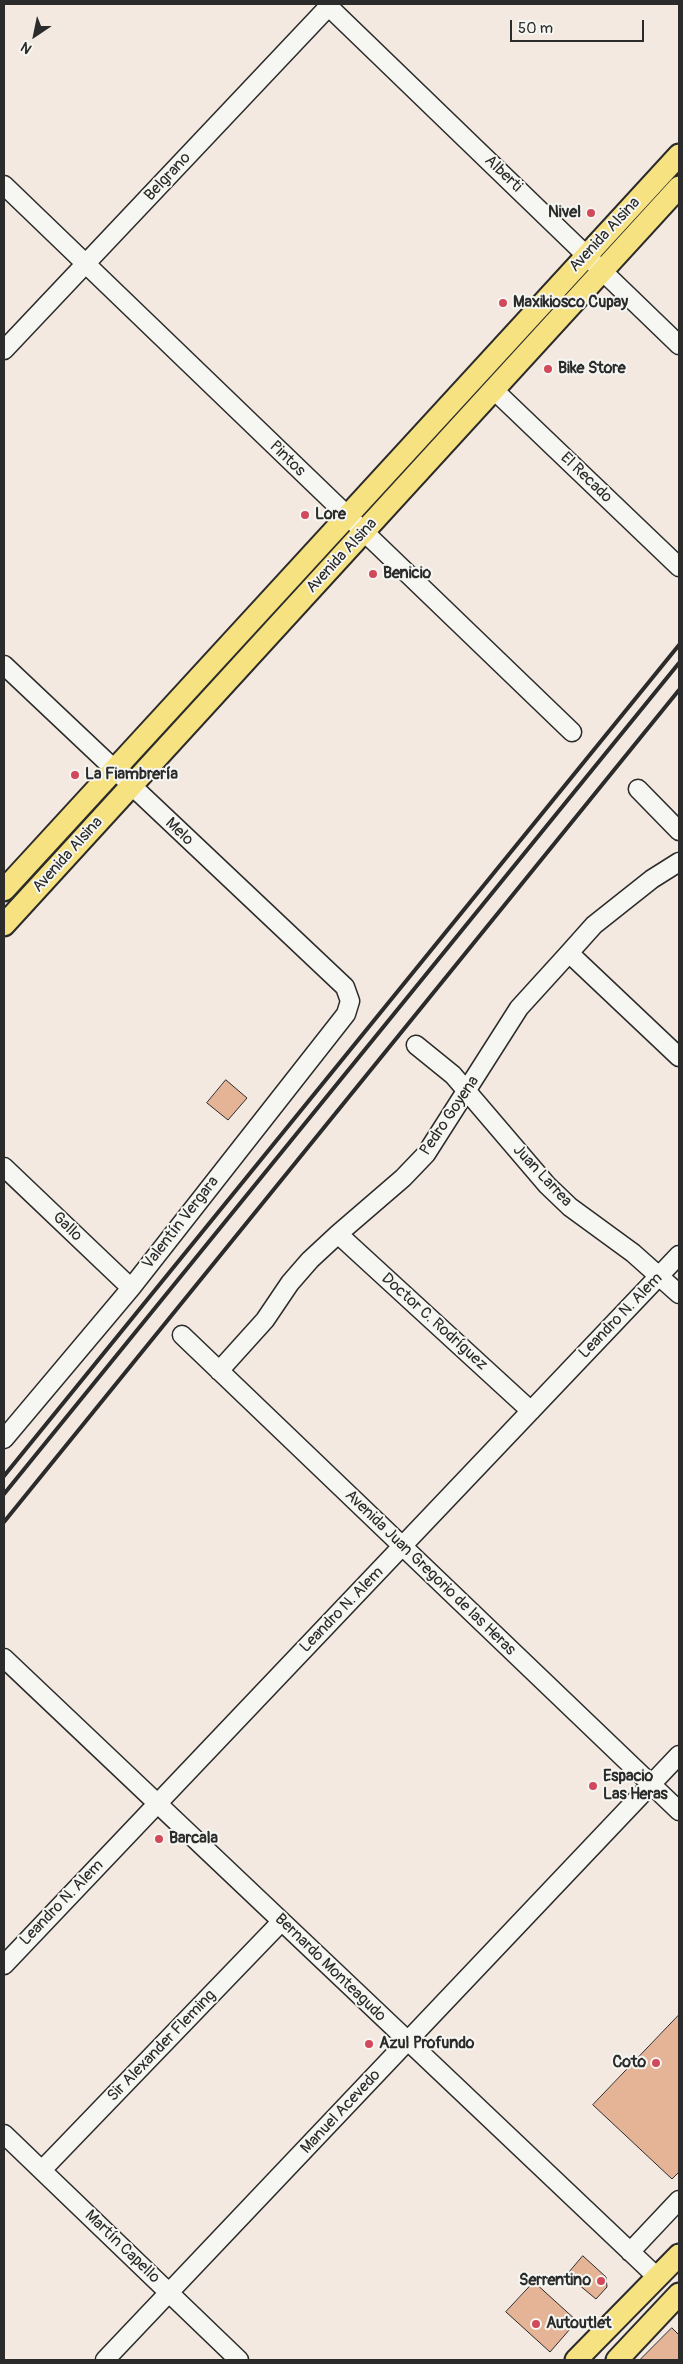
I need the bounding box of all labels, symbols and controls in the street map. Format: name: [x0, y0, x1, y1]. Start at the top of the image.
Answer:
north arrow: [10, 10, 60, 60]
scale bar: [513, 10, 647, 42]
text: 50 m: [518, 19, 553, 38]
text: N: [18, 38, 35, 58]
street label: Belgrano: [141, 149, 195, 205]
street label: Alberti: [480, 151, 526, 197]
street label: Avenida Alsina: [565, 194, 645, 276]
place label: Nivel: [548, 203, 581, 223]
marker: Nivel: [585, 207, 597, 219]
place label: Maxikiosco Cupay: [513, 293, 628, 313]
marker: Maxikiosco Cupay: [497, 297, 509, 309]
place label: Bike Store: [558, 359, 626, 379]
marker: Bike Store: [542, 363, 554, 375]
street label: Pintos: [265, 437, 309, 481]
street label: El Recado: [556, 449, 616, 507]
place label: Lore: [315, 505, 346, 525]
marker: Lore: [299, 509, 311, 521]
street label: Avenida Alsina: [302, 515, 382, 597]
place label: Benicio: [383, 564, 431, 584]
marker: Benicio: [367, 568, 379, 580]
place label: La Fiambrería: [85, 765, 178, 785]
marker: La Fiambrería: [69, 769, 81, 781]
street label: Avenida Alsina: [29, 813, 107, 897]
street label: Melo: [161, 814, 197, 850]
street label: Pedro Goyena: [416, 1073, 484, 1159]
street label: Juan Larrea: [508, 1141, 576, 1211]
street label: Valentín Vergara: [139, 1173, 223, 1273]
street label: Gallo: [48, 1208, 86, 1246]
street label: Doctor C. Rodríguez: [377, 1269, 491, 1375]
street label: Leandro N. Alem: [575, 1269, 667, 1363]
street label: Avenida Juan Gregorio de las Heras: [341, 1486, 519, 1660]
street label: Leandro N. Alem: [296, 1563, 388, 1657]
place label: Espacio Las Heras: [603, 1767, 668, 1805]
marker: Espacio Las Heras: [587, 1780, 599, 1792]
place label: Barcala: [169, 1829, 218, 1849]
marker: Barcala: [153, 1833, 165, 1845]
street label: Leandro N. Alem: [16, 1856, 108, 1950]
street label: Bernardo Monteagudo: [270, 1910, 390, 2026]
street label: Sir Alexander Fleming: [104, 1986, 220, 2106]
place label: Azul Profundo: [379, 2034, 474, 2054]
marker: Azul Profundo: [363, 2038, 375, 2050]
place label: Coto: [612, 2053, 646, 2073]
marker: Coto: [650, 2057, 662, 2069]
street label: Manuel Acevedo: [297, 2066, 385, 2158]
street label: Martín Capello: [80, 2206, 164, 2288]
place label: Serrentino: [519, 2271, 591, 2291]
marker: Serrentino: [595, 2275, 607, 2287]
place label: Autoutlet: [546, 2314, 611, 2334]
marker: Autoutlet: [530, 2318, 542, 2330]

